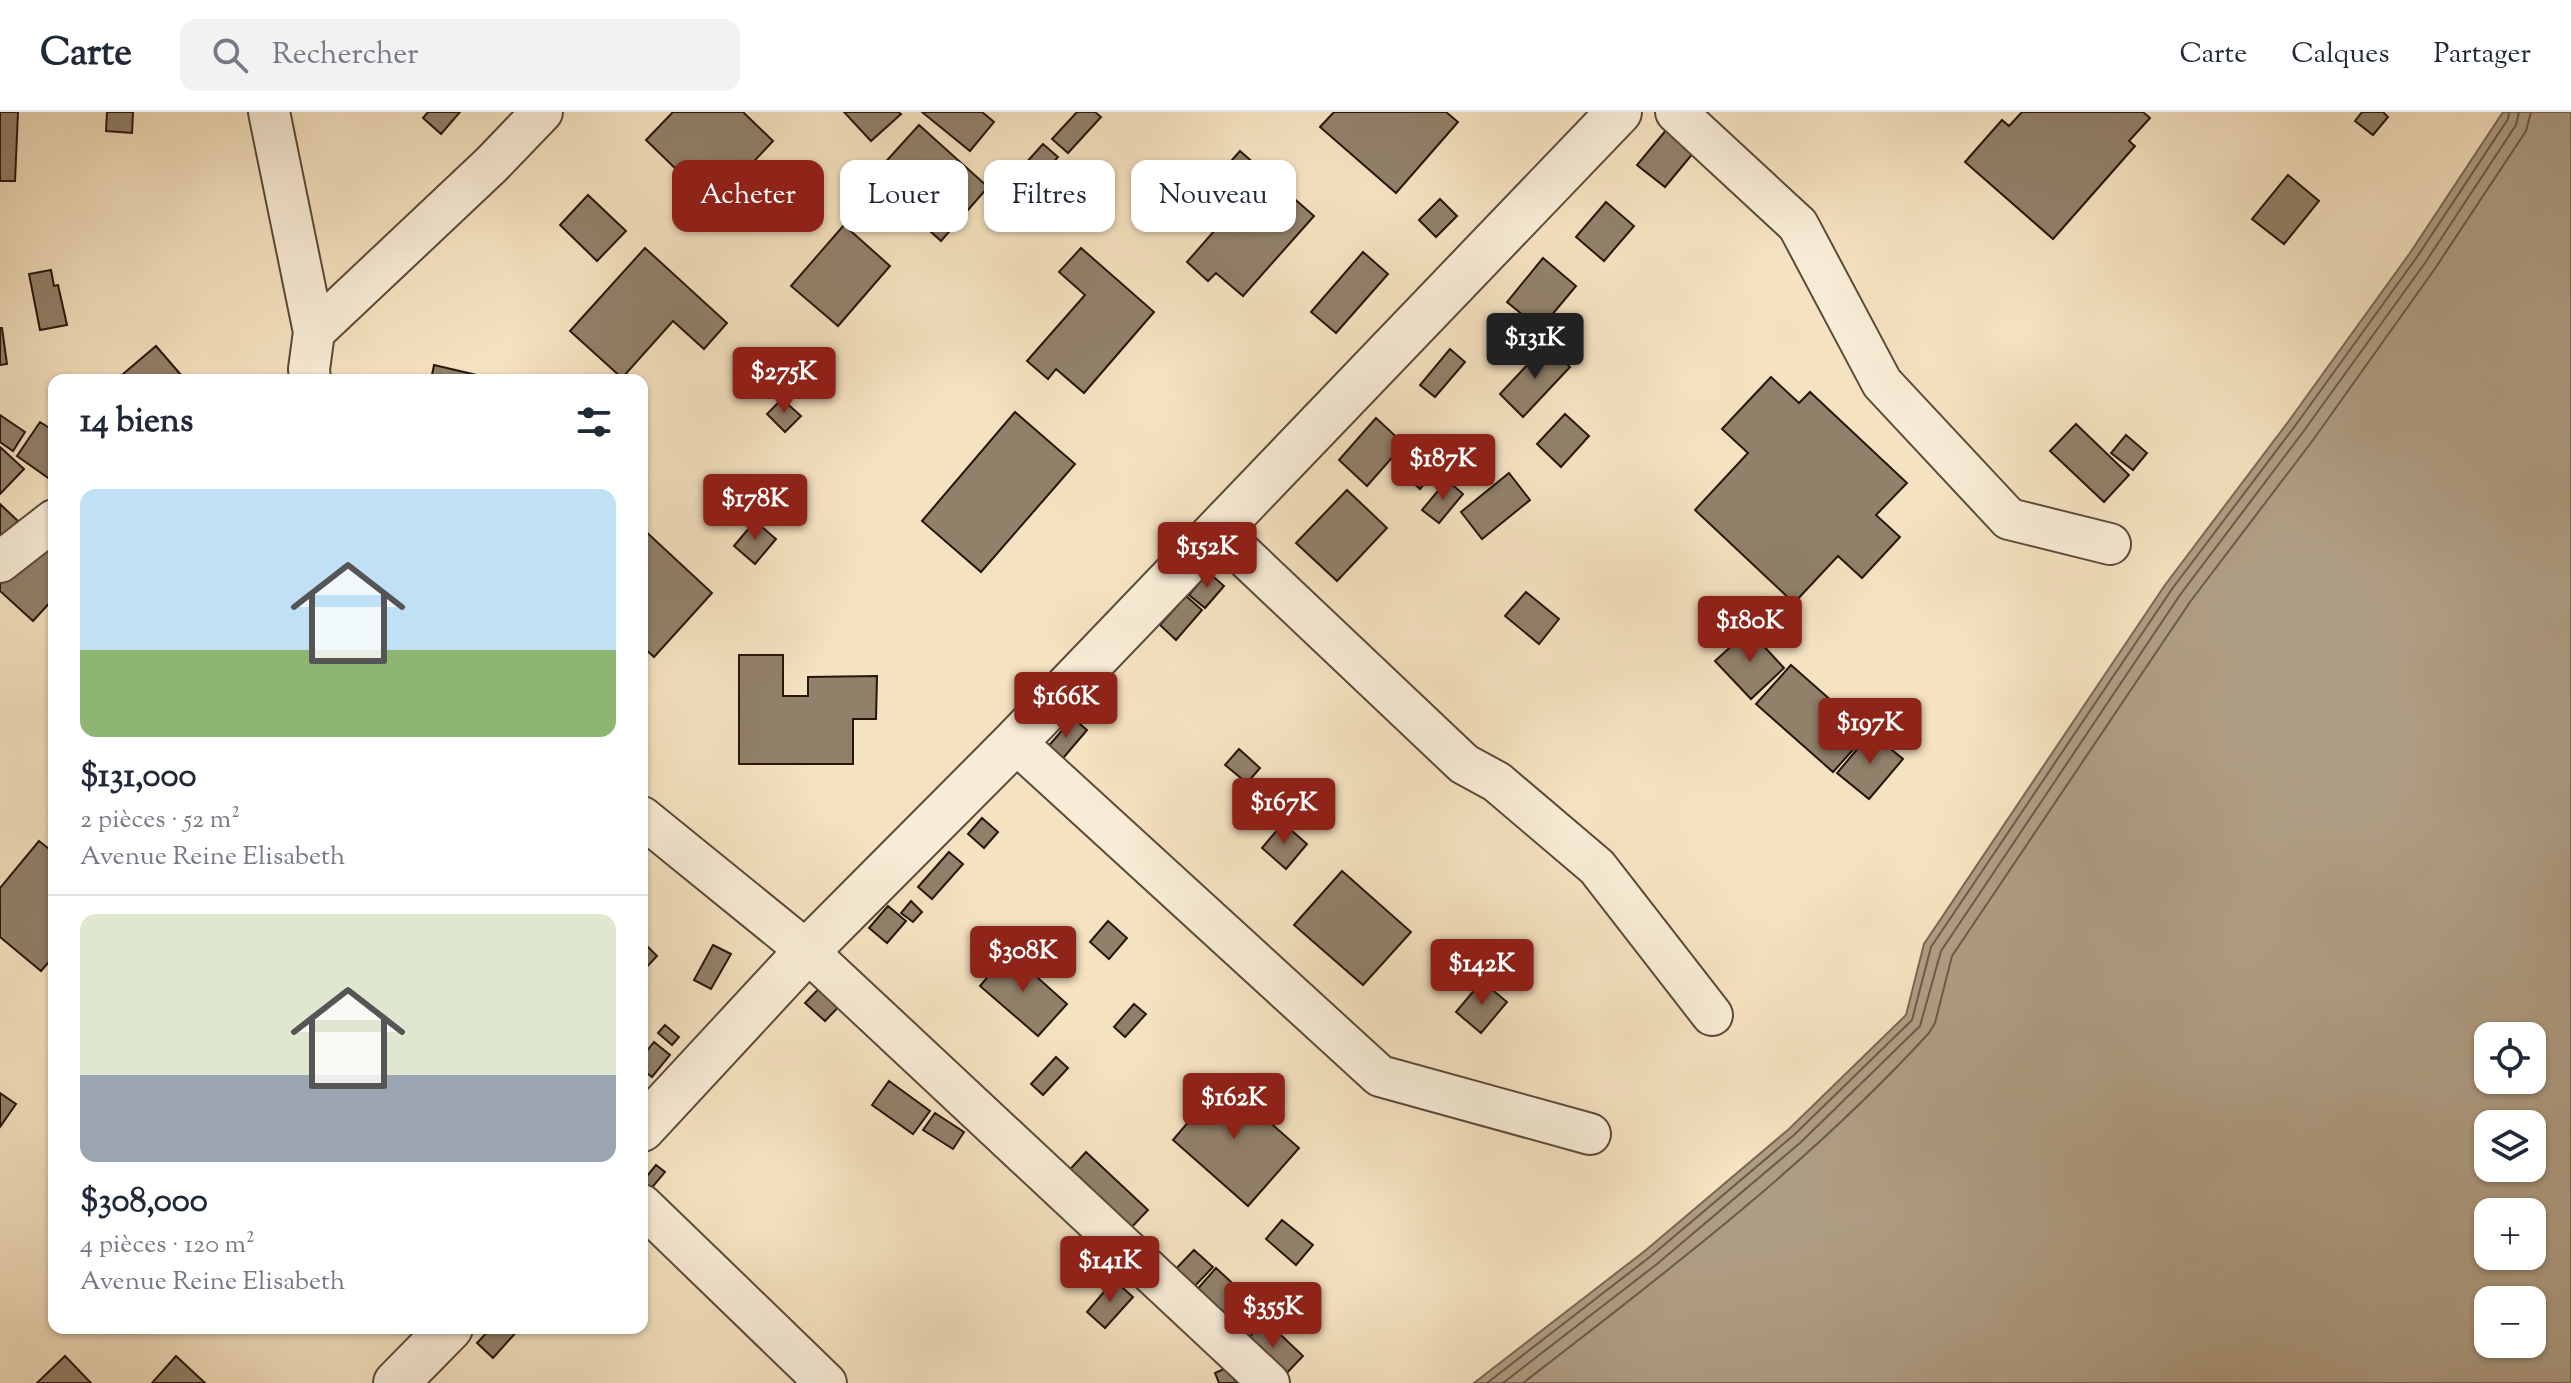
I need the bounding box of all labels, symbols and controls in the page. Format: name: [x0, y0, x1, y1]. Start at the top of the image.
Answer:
search box: [180, 19, 740, 91]
text: Carte: [40, 28, 132, 82]
icon: search: [208, 33, 252, 77]
text: Rechercher: [272, 34, 419, 77]
text: Carte: [2179, 35, 2247, 75]
text: Calques: [2291, 35, 2389, 75]
text: Partager: [2433, 35, 2531, 75]
chip: Acheter: [672, 160, 824, 232]
chip: Louer: [840, 160, 968, 232]
chip: Filtres: [984, 160, 1115, 232]
chip: Nouveau: [1131, 160, 1296, 232]
pin: $131K: [1479, 313, 1591, 381]
text: $131K: [1505, 320, 1565, 357]
pin: $275K: [728, 347, 840, 415]
text: $275K: [751, 354, 817, 391]
text: 14 biens: [80, 398, 193, 447]
icon: filters: [572, 400, 616, 444]
pin: $187K: [1387, 434, 1499, 502]
text: $187K: [1409, 441, 1477, 478]
pin: $178K: [699, 474, 811, 542]
text: $178K: [721, 481, 789, 518]
pin: $152K: [1151, 522, 1263, 590]
text: $152K: [1176, 529, 1238, 566]
icon: home: [276, 541, 420, 685]
pin: $180K: [1694, 596, 1806, 664]
text: $180K: [1716, 603, 1784, 640]
pin: $166K: [1010, 672, 1122, 740]
text: $166K: [1032, 679, 1100, 716]
pin: $197K: [1814, 698, 1926, 766]
text: $197K: [1837, 705, 1903, 742]
text: $131,000: [80, 753, 196, 802]
pin: $167K: [1228, 778, 1340, 846]
text: $167K: [1250, 785, 1318, 822]
text: 2 pièces · 52 m²: [80, 802, 240, 839]
text: Avenue Reine Elisabeth: [80, 839, 345, 876]
pin: $308K: [967, 926, 1079, 994]
text: $308K: [988, 933, 1058, 970]
pin: $142K: [1426, 939, 1538, 1007]
text: $142K: [1449, 946, 1515, 983]
icon: home: [276, 966, 420, 1110]
map controls: [2474, 1022, 2546, 1358]
button: locate: [2474, 1022, 2546, 1094]
pin: $162K: [1178, 1073, 1290, 1141]
text: $162K: [1201, 1080, 1267, 1117]
button: layers: [2474, 1110, 2546, 1182]
text: $308,000: [80, 1178, 208, 1227]
button: +: [2474, 1198, 2546, 1270]
text: 4 pièces · 120 m²: [80, 1227, 255, 1264]
pin: $141K: [1054, 1236, 1166, 1304]
text: $141K: [1078, 1243, 1142, 1280]
text: Avenue Reine Elisabeth: [80, 1264, 345, 1301]
pin: $355K: [1217, 1282, 1329, 1350]
button: −: [2474, 1286, 2546, 1358]
text: $355K: [1242, 1289, 1304, 1326]

